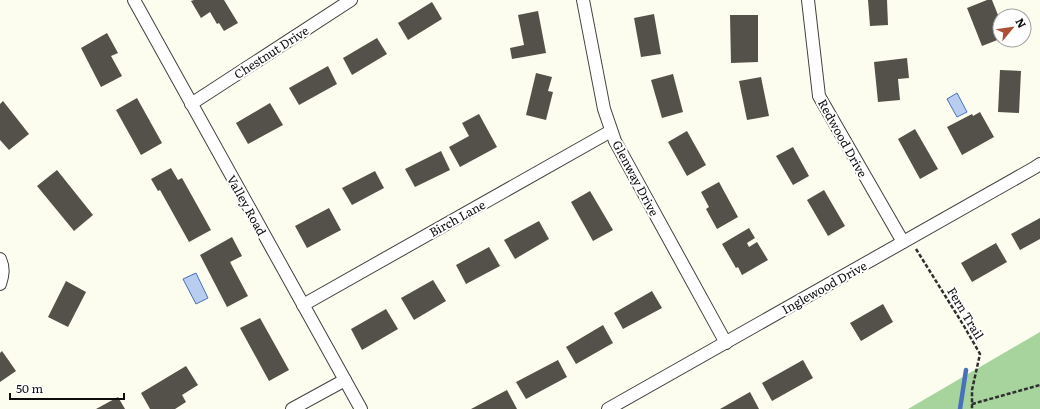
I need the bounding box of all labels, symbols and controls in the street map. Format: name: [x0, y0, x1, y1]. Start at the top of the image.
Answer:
north arrow: [992, 8, 1032, 48]
text: N: [1012, 15, 1031, 31]
street label: Chestnut Drive: [230, 21, 312, 83]
street label: Redwood Drive: [814, 95, 872, 181]
street label: Glenway Drive: [608, 137, 664, 219]
street label: Valley Road: [223, 171, 271, 239]
street label: Birch Lane: [426, 195, 488, 241]
street label: Inglewood Drive: [778, 256, 870, 318]
street label: Fern Trail: [943, 284, 989, 342]
scale bar: [10, 375, 124, 401]
text: 50 m: [16, 379, 43, 397]

